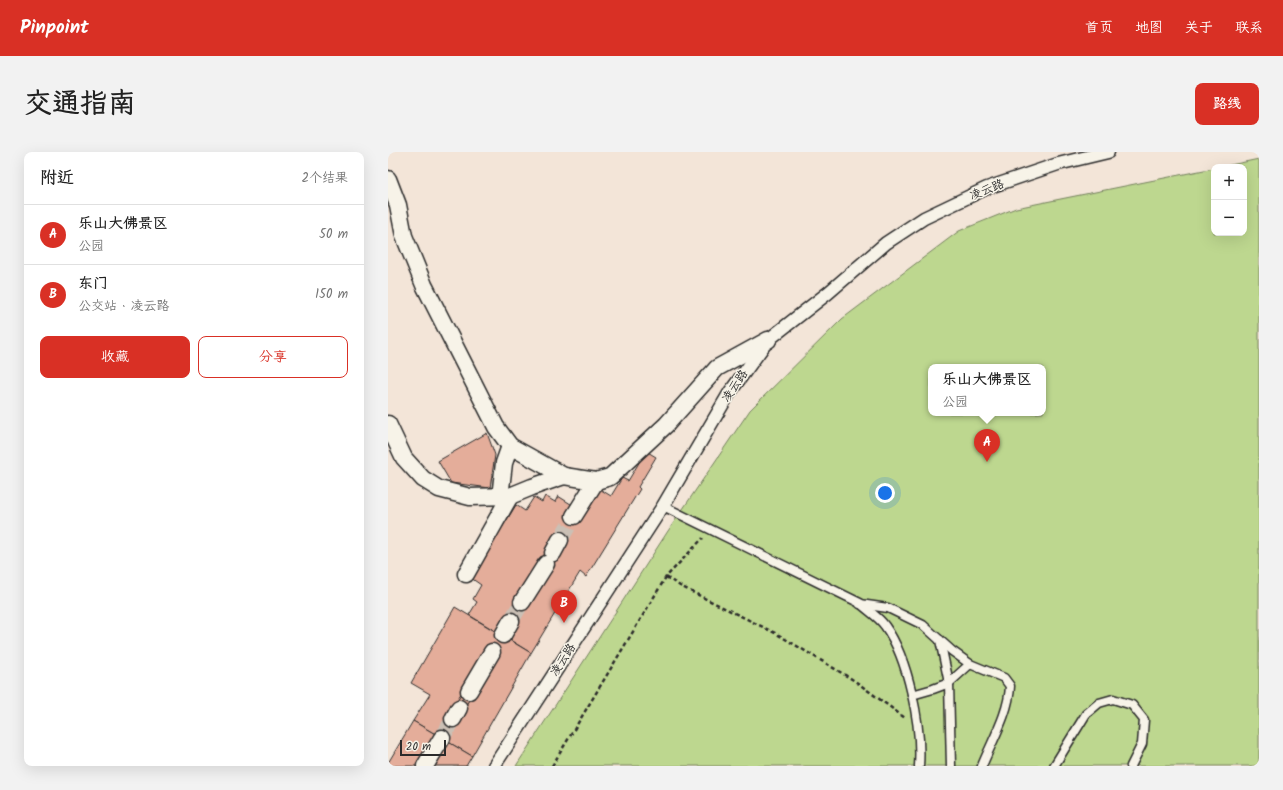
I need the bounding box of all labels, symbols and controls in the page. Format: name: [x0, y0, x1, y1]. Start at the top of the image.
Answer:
text: Pinpoint: [20, 13, 89, 43]
text: 首页: [1085, 17, 1113, 39]
text: 地图: [1135, 17, 1163, 39]
text: 关于: [1185, 17, 1213, 39]
text: 联系: [1235, 17, 1263, 39]
text: 交通指南: [24, 82, 136, 127]
button: 路线: [1195, 83, 1259, 125]
map controls: [1211, 164, 1247, 236]
button: +: [1211, 164, 1247, 200]
text: 附近: [40, 165, 74, 192]
text: 2个结果: [301, 168, 348, 189]
street label: 凌云路: [967, 174, 1007, 206]
button: −: [1211, 200, 1247, 236]
text: 乐山大佛景区: [78, 212, 168, 236]
text: A: [49, 224, 57, 245]
text: 50 m: [319, 224, 348, 245]
text: 公园: [78, 236, 104, 257]
text: 东门: [78, 272, 108, 296]
text: B: [49, 284, 57, 305]
text: 150 m: [315, 284, 348, 305]
text: 公交站 · 凌云路: [78, 296, 170, 317]
button: 收藏: [40, 336, 190, 378]
button: 分享: [198, 336, 348, 378]
popup: [928, 364, 1046, 416]
street label: 凌云路: [717, 366, 753, 406]
text: 乐山大佛景区: [942, 368, 1032, 392]
text: 公园: [942, 392, 968, 413]
pin: A: [974, 429, 1000, 462]
your location: [875, 483, 895, 503]
pin: B: [551, 590, 577, 623]
street label: 凌云路: [545, 640, 581, 680]
scale bar: [400, 738, 446, 757]
text: 20 m: [406, 738, 431, 756]

